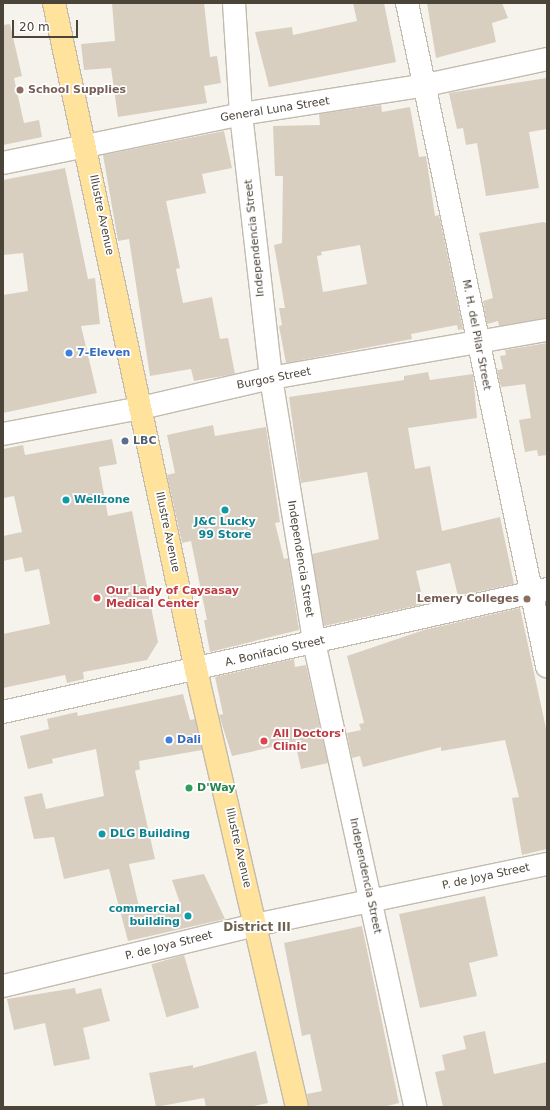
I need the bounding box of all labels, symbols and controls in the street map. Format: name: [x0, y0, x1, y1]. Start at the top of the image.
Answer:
scale bar: [14, 12, 80, 38]
text: 20 m: [19, 20, 50, 34]
place label: School Supplies: [28, 83, 126, 97]
marker: School Supplies: [15, 85, 25, 95]
street label: General Luna Street: [219, 95, 331, 125]
street label: Illustre Avenue: [86, 174, 116, 256]
street label: Independencia Street: [242, 179, 268, 297]
street label: M. H. del Pilar Street: [459, 279, 493, 391]
place label: 7-Eleven: [77, 346, 130, 360]
marker: 7-Eleven: [64, 348, 74, 358]
street label: Burgos Street: [236, 365, 312, 393]
place label: LBC: [133, 434, 156, 448]
marker: LBC: [120, 436, 130, 446]
street label: Illustre Avenue: [152, 491, 182, 573]
place label: Wellzone: [74, 493, 130, 507]
marker: Wellzone: [61, 495, 71, 505]
street label: Independencia Street: [284, 500, 316, 618]
marker: J&C Lucky 99 Store: [220, 505, 230, 515]
place label: J&C Lucky 99 Store: [194, 516, 256, 542]
place label: Our Lady of Caysasay Medical Center: [106, 585, 239, 611]
marker: Our Lady of Caysasay Medical Center: [91, 592, 103, 604]
place label: Lemery Colleges: [417, 592, 519, 606]
marker: Lemery Colleges: [522, 594, 532, 604]
street label: A. Bonifacio Street: [224, 634, 326, 670]
place label: All Doctors' Clinic: [273, 728, 344, 754]
place label: Dali: [177, 733, 201, 747]
marker: Dali: [164, 735, 174, 745]
marker: All Doctors' Clinic: [258, 735, 270, 747]
place label: D'Way: [197, 781, 235, 795]
marker: D'Way: [184, 783, 194, 793]
street label: Illustre Avenue: [222, 807, 254, 889]
street label: Independencia Street: [346, 817, 384, 935]
place label: DLG Building: [110, 827, 190, 841]
marker: DLG Building: [97, 829, 107, 839]
street label: P. de Joya Street: [441, 861, 531, 893]
place label: commercial building: [109, 903, 180, 929]
marker: commercial building: [183, 911, 193, 921]
district label: District III: [223, 921, 291, 935]
street label: P. de Joya Street: [124, 929, 214, 963]

